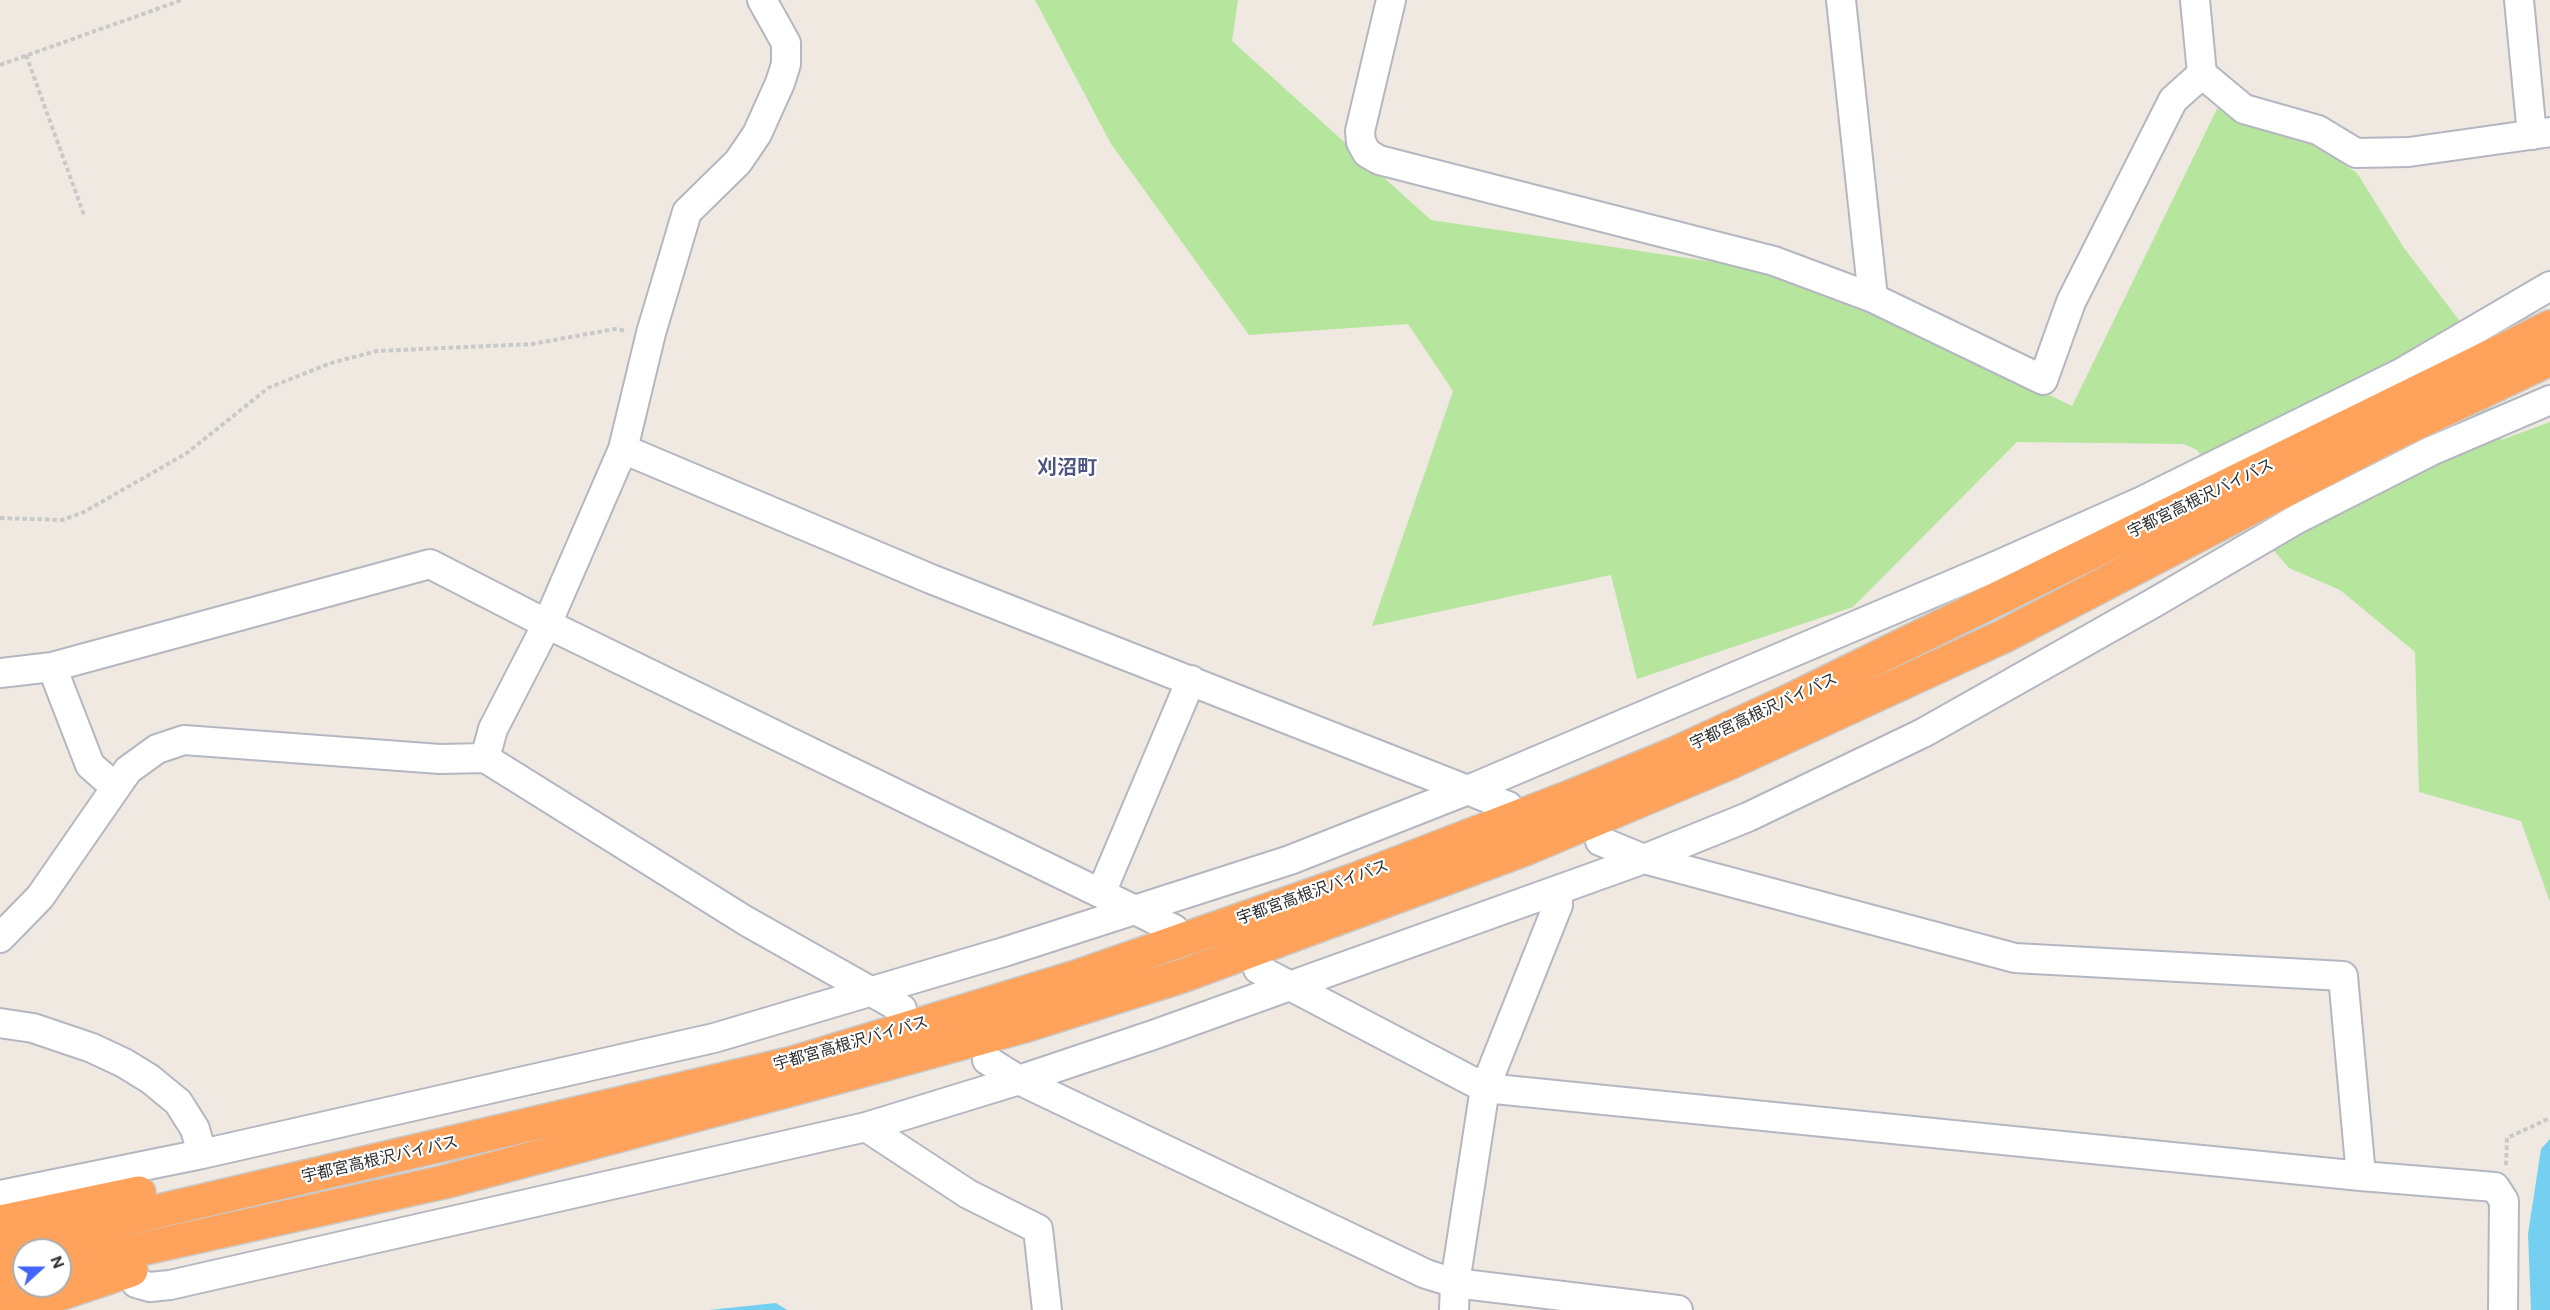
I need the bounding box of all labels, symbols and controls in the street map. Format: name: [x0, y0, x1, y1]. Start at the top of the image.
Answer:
street label: 宇都宮高根沢バイパス: [2125, 455, 2277, 543]
district label: 刈沼町: [1037, 457, 1097, 481]
street label: 宇都宮高根沢バイパス: [1687, 669, 1841, 755]
street label: 宇都宮高根沢バイパス: [1235, 857, 1391, 929]
street label: 宇都宮高根沢バイパス: [771, 1013, 931, 1075]
street label: 宇都宮高根沢バイパス: [300, 1133, 460, 1187]
north arrow: [12, 1238, 72, 1298]
text: N: [46, 1253, 69, 1271]

